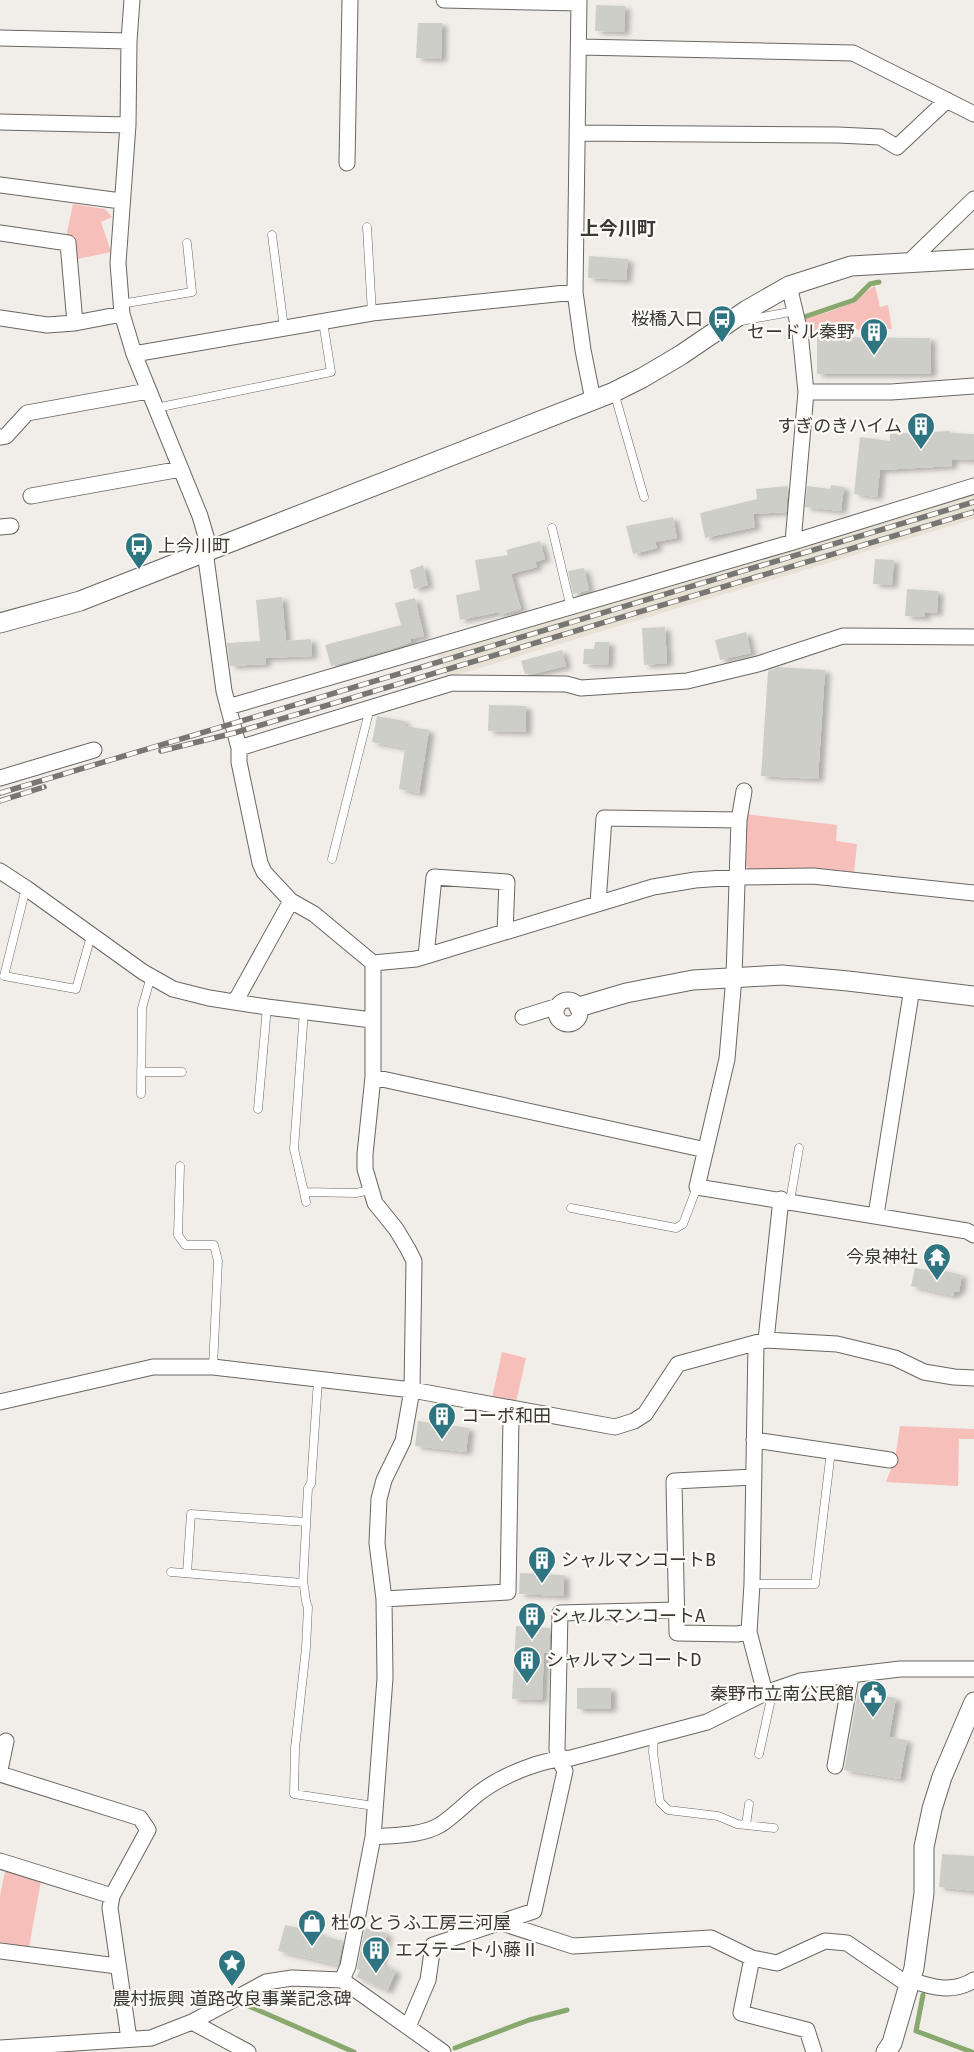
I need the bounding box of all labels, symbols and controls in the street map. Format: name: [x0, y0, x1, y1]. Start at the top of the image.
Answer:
district label: 上今川町: [580, 217, 656, 240]
bus stop icon: 桜橋入口: [707, 304, 737, 343]
place label: 桜橋入口: [631, 308, 703, 330]
building icon: セードル秦野: [859, 317, 889, 356]
place label: セードル秦野: [747, 321, 855, 343]
building icon: すぎのきハイム: [906, 411, 936, 450]
place label: すぎのきハイム: [777, 415, 902, 437]
bus stop icon: 上今川町: [124, 531, 154, 570]
place label: 上今川町: [158, 535, 230, 557]
temple icon: 今泉神社: [922, 1242, 952, 1281]
place label: 今泉神社: [846, 1246, 918, 1268]
building icon: コーポ和田: [427, 1401, 457, 1440]
place label: コーポ和田: [461, 1405, 551, 1427]
building icon: シャルマンコートB: [527, 1545, 557, 1584]
place label: シャルマンコートB: [561, 1549, 716, 1571]
building icon: シャルマンコートA: [517, 1601, 547, 1640]
place label: シャルマンコートA: [551, 1605, 706, 1627]
building icon: シャルマンコートD: [512, 1645, 542, 1684]
place label: シャルマンコートD: [546, 1649, 702, 1671]
public building icon: 秦野市立南公民館: [858, 1679, 888, 1718]
place label: 秦野市立南公民館: [710, 1683, 854, 1705]
shop icon: 杜のとうふ工房三河屋: [297, 1908, 327, 1947]
place label: 杜のとうふ工房三河屋: [331, 1912, 511, 1934]
building icon: エステート小藤Ⅱ: [361, 1935, 391, 1974]
place label: エステート小藤Ⅱ: [395, 1939, 539, 1961]
place icon: 農村振興 道路改良事業記念碑: [217, 1948, 247, 1987]
place label: 農村振興 道路改良事業記念碑: [113, 1988, 351, 2010]

